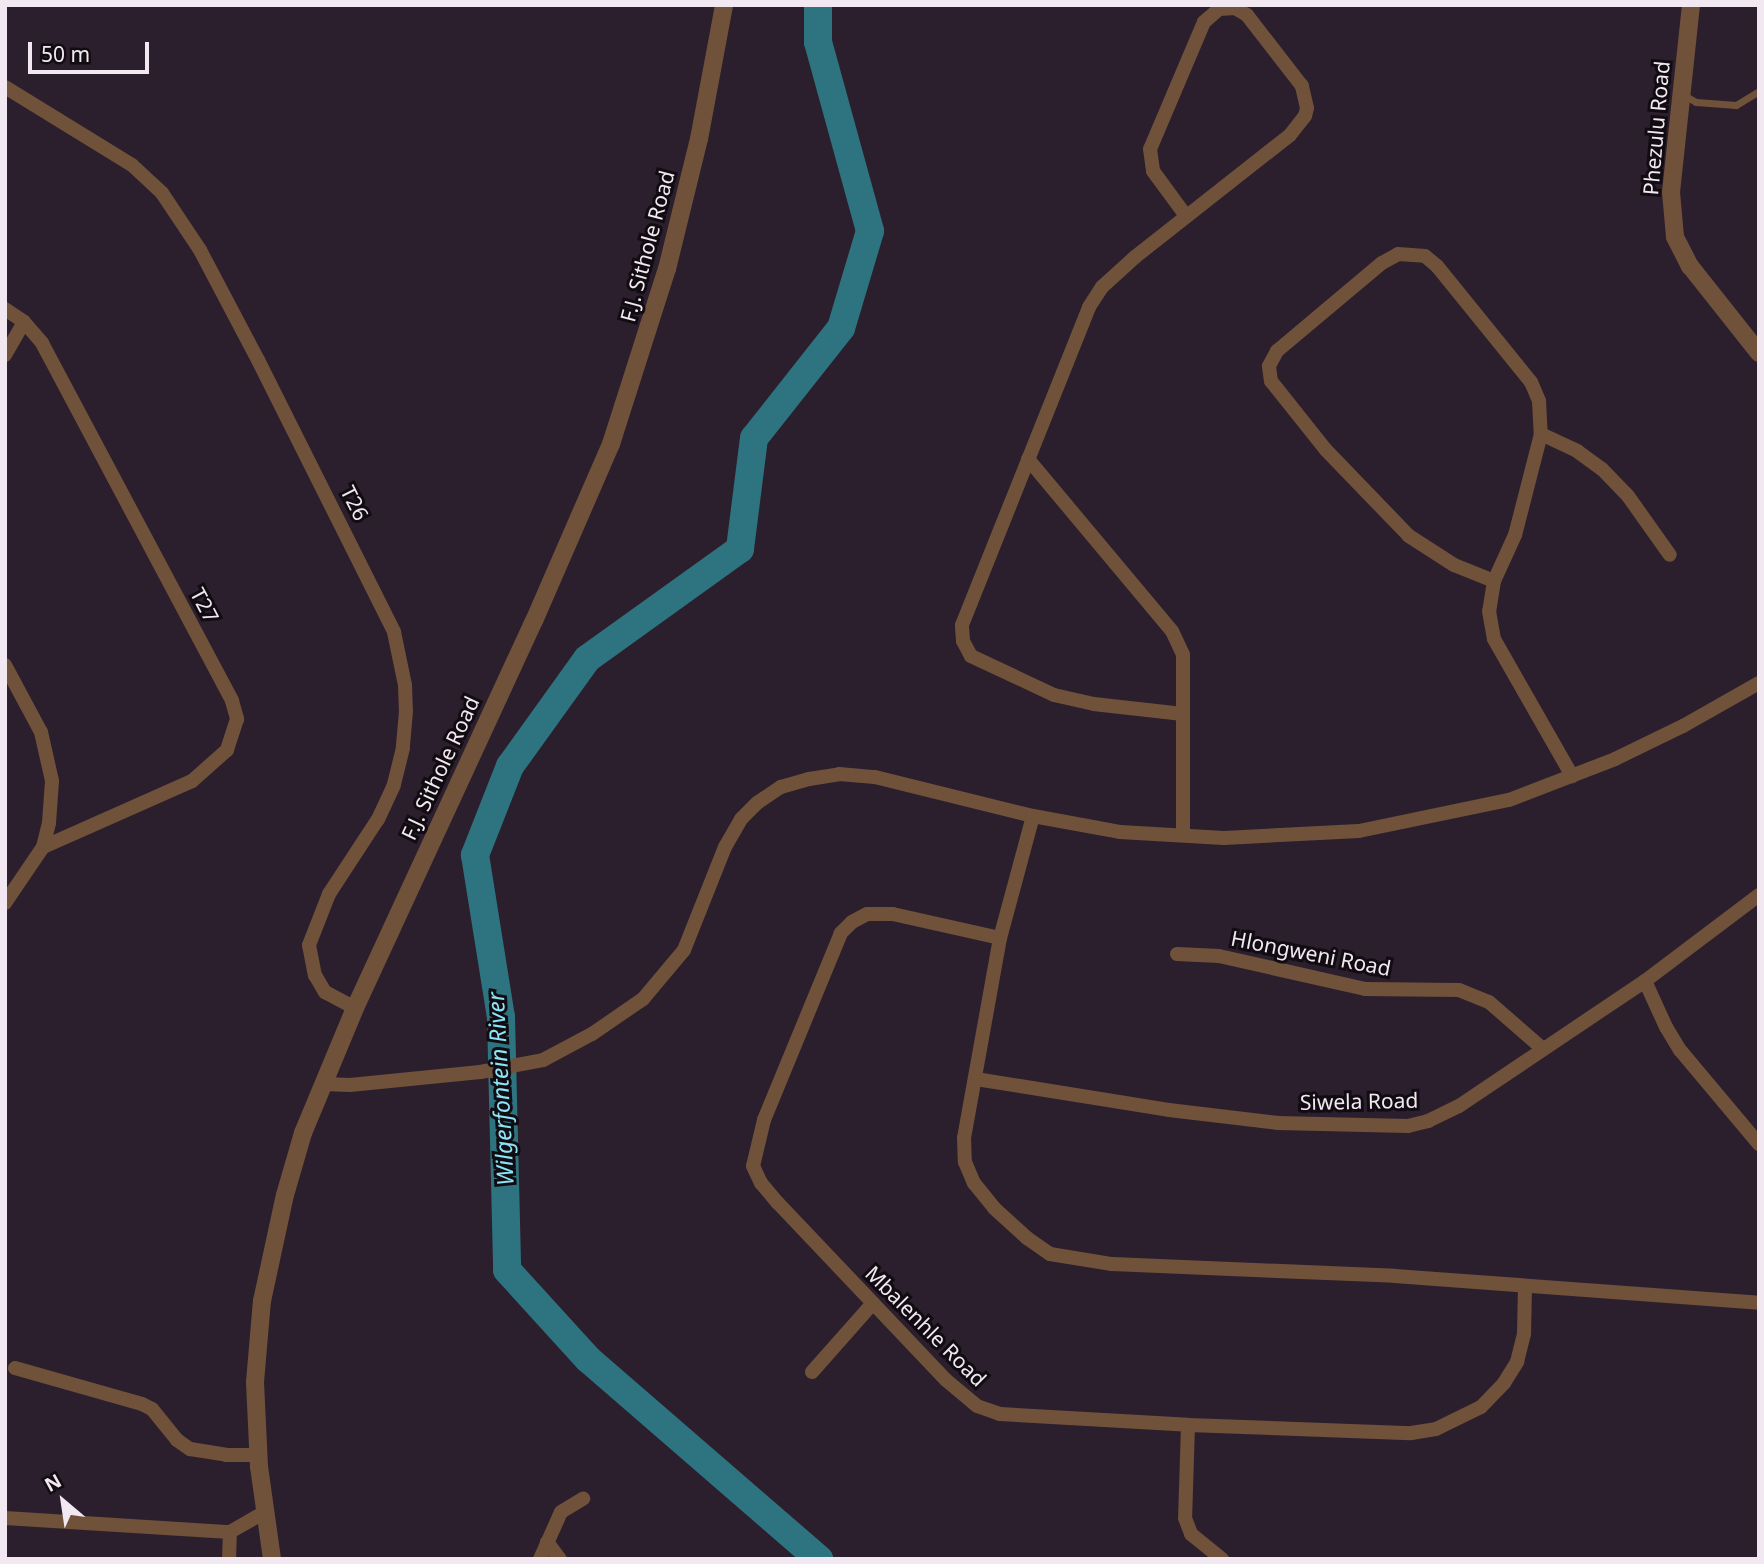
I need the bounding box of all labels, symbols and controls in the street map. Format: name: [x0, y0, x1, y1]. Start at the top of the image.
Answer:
scale bar: [32, 28, 152, 72]
text: 50 m: [41, 40, 90, 68]
street label: Phezulu Road: [1638, 60, 1674, 196]
street label: F.J. Sithole Road: [615, 168, 679, 324]
street label: T26: [336, 481, 374, 525]
street label: T27: [185, 583, 225, 627]
street label: F.J. Sithole Road: [396, 692, 484, 844]
street label: Hlongweni Road: [1229, 925, 1393, 981]
water label: Wilgerfontein River: [481, 991, 519, 1187]
street label: Siwela Road: [1300, 1087, 1418, 1115]
street label: Mbalenhle Road: [860, 1260, 992, 1392]
north arrow: [28, 1466, 98, 1536]
text: N: [40, 1468, 66, 1498]

